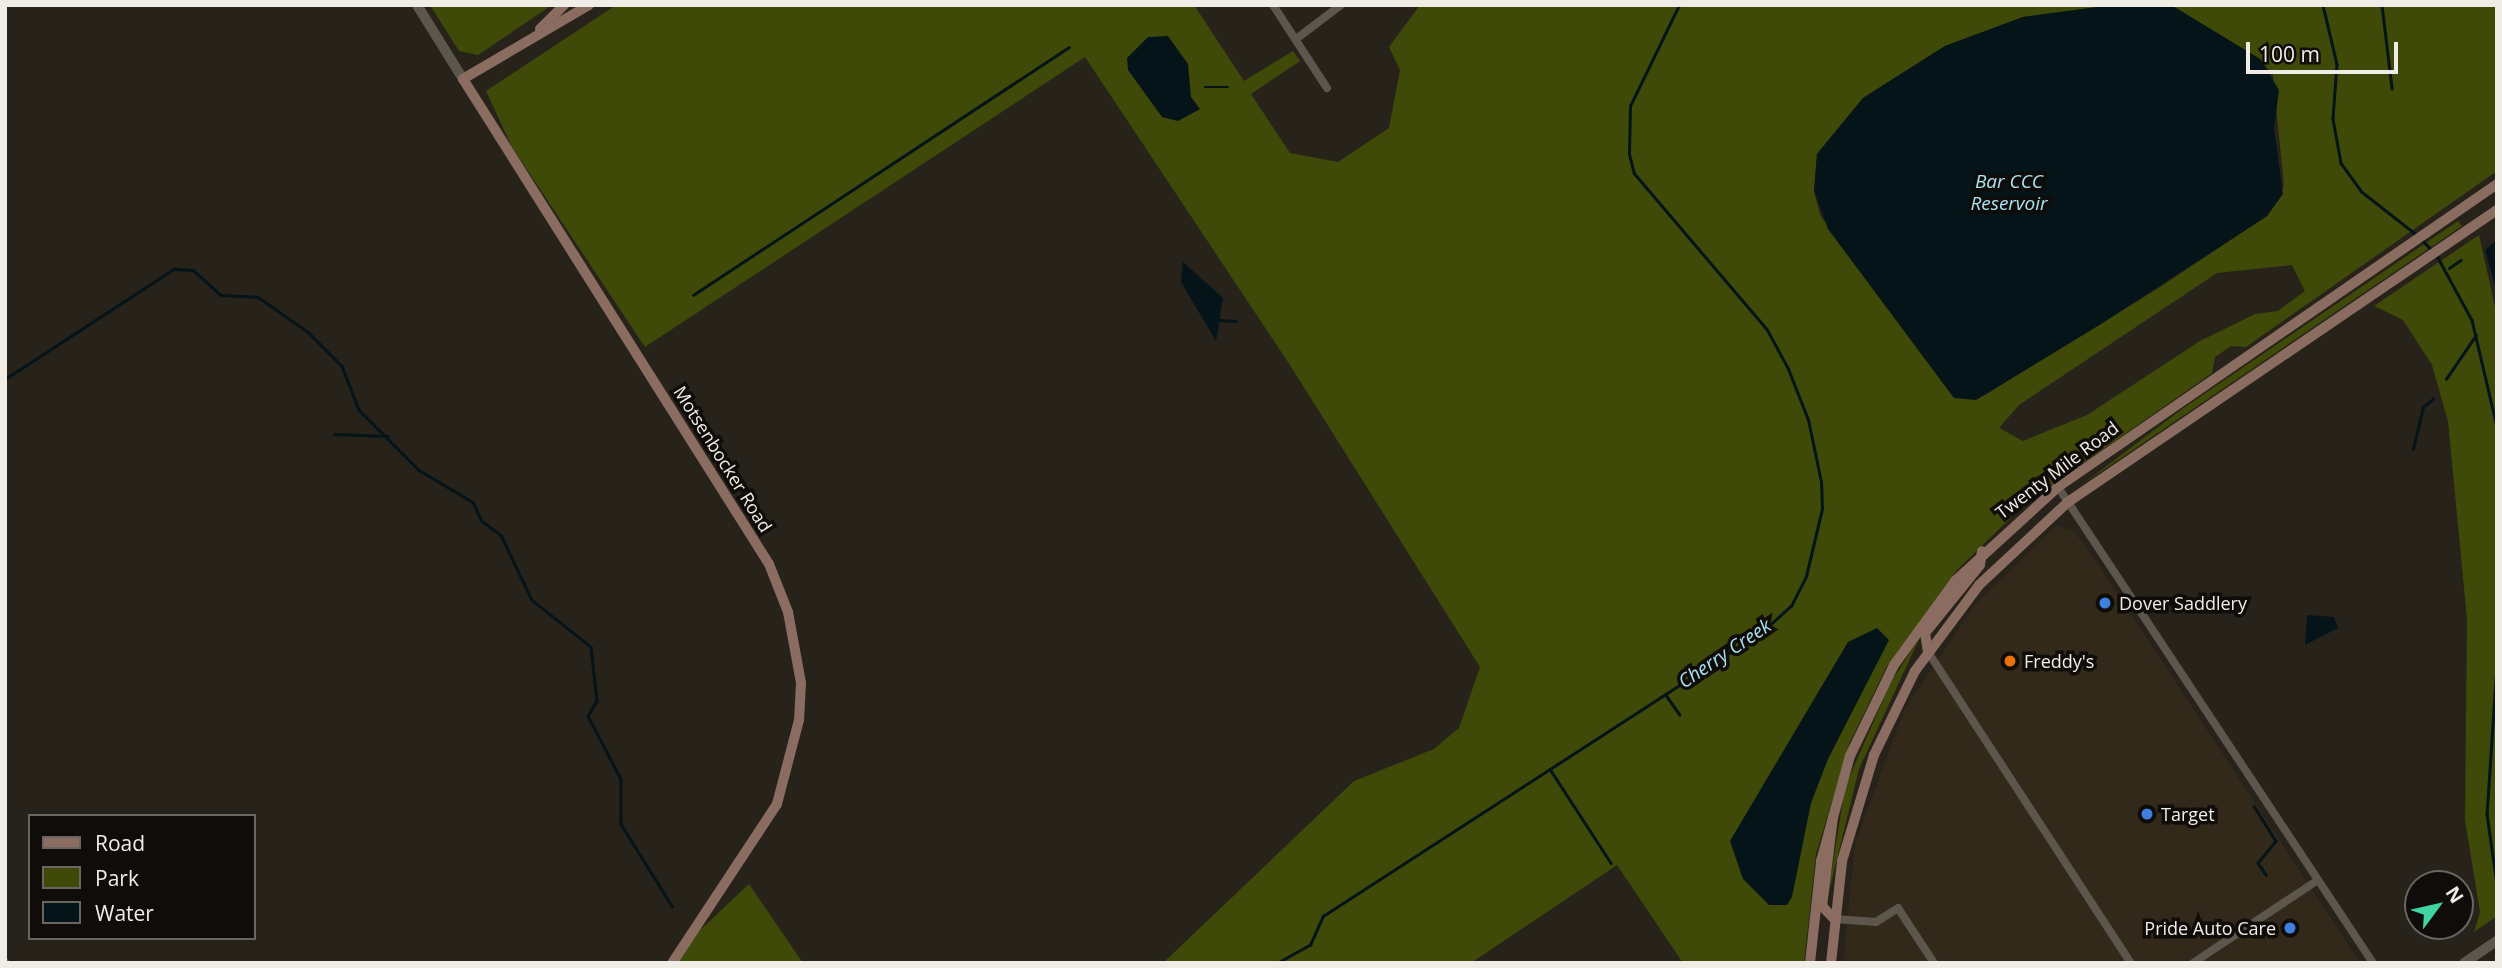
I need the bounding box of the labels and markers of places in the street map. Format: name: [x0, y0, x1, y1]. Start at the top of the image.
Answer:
place label: Dover Saddlery: [2119, 592, 2247, 614]
marker: Dover Saddlery: [2097, 595, 2113, 611]
place label: Freddy's: [2024, 650, 2094, 672]
marker: Freddy's: [2002, 653, 2018, 669]
place label: Target: [2161, 803, 2215, 825]
marker: Target: [2139, 806, 2155, 822]
place label: Pride Auto Care: [2144, 917, 2276, 939]
marker: Pride Auto Care: [2282, 920, 2298, 936]

